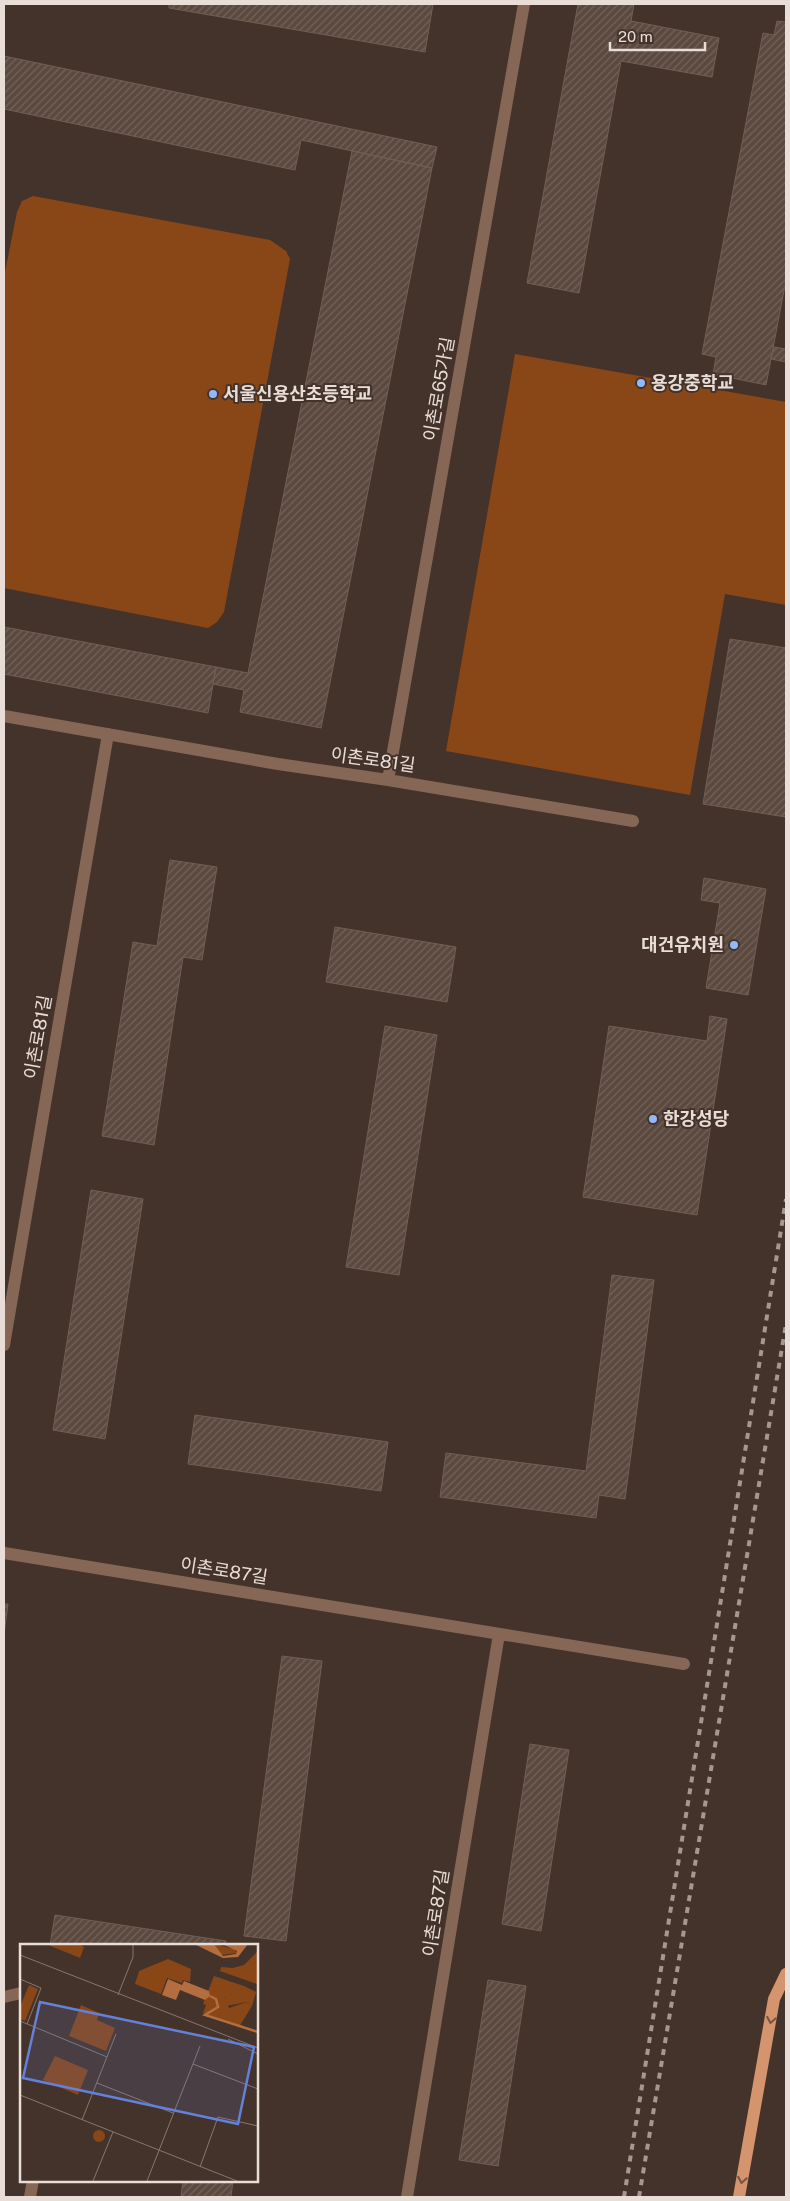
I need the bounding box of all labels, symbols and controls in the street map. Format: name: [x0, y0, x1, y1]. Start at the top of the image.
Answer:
scale bar: [610, 20, 705, 52]
text: 20 m: [618, 28, 653, 45]
street label: 이촌로65가길: [419, 335, 458, 443]
place label: 용강중학교: [651, 372, 734, 393]
marker: 용강중학교: [635, 377, 647, 389]
place label: 서울신용산초등학교: [223, 383, 372, 404]
marker: 서울신용산초등학교: [207, 388, 219, 400]
street label: 이촌로81길: [329, 743, 417, 776]
place label: 대건유치원: [641, 934, 724, 955]
marker: 대건유치원: [728, 939, 740, 951]
street label: 이촌로81길: [20, 993, 55, 1081]
place label: 한강성당: [663, 1108, 729, 1129]
marker: 한강성당: [647, 1113, 659, 1125]
street label: 이촌로87길: [179, 1553, 269, 1588]
street label: 이촌로87길: [418, 1868, 453, 1958]
inset map: [20, 1944, 258, 2181]
one-way arrow: [766, 2016, 776, 2024]
one-way arrow: [737, 2175, 747, 2184]

